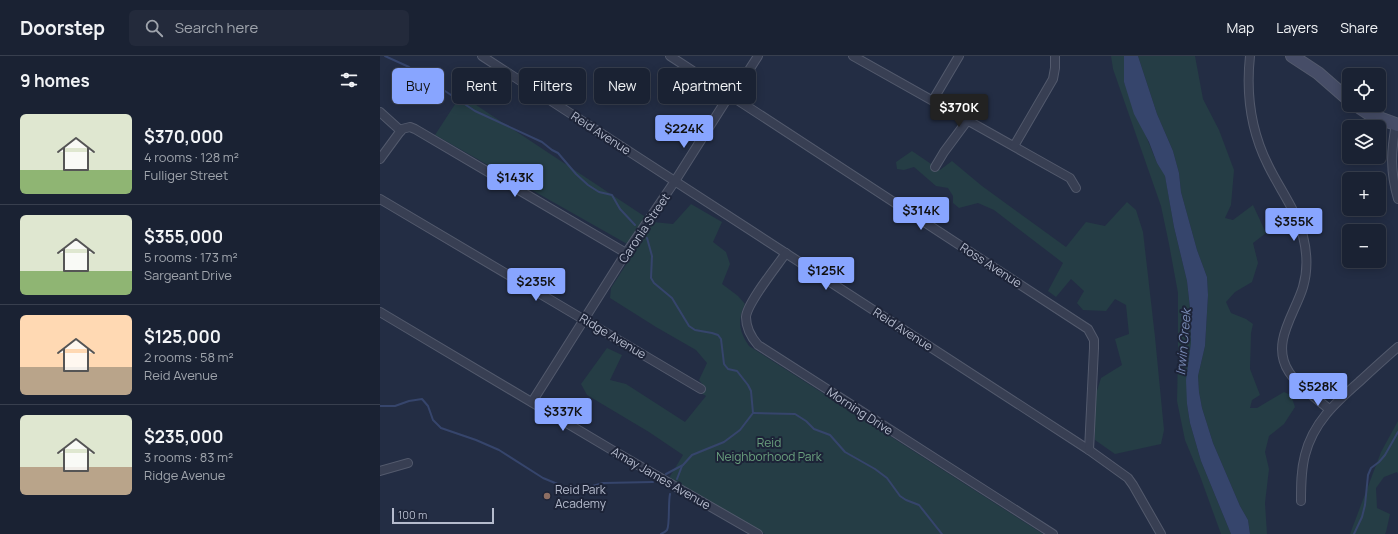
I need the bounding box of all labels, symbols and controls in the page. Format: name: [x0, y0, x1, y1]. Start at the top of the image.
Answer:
search box: [129, 10, 409, 46]
text: Doorstep: [20, 15, 105, 41]
icon: search: [143, 17, 165, 39]
text: Search here: [175, 17, 258, 38]
text: Map: [1226, 18, 1254, 37]
text: Layers: [1276, 18, 1318, 37]
text: Share: [1340, 18, 1378, 37]
chip: Buy: [392, 68, 444, 104]
chip: Rent: [452, 68, 511, 104]
chip: Filters: [519, 68, 586, 104]
chip: New: [594, 68, 650, 104]
chip: Apartment: [658, 68, 756, 104]
map controls: [1342, 68, 1386, 268]
button: locate: [1342, 68, 1386, 112]
text: 9 homes: [20, 69, 90, 92]
icon: filters: [338, 69, 360, 91]
pin: $370K: [931, 94, 987, 128]
text: $370K: [939, 98, 979, 116]
street label: Reid Avenue: [568, 107, 634, 159]
pin: $224K: [656, 115, 712, 149]
text: $224K: [664, 119, 704, 137]
button: layers: [1342, 120, 1386, 164]
text: $370,000: [144, 125, 224, 148]
icon: home: [52, 130, 100, 178]
text: 4 rooms · 128 m²: [144, 148, 239, 166]
pin: $143K: [487, 164, 543, 198]
text: Fulliger Street: [144, 166, 228, 184]
text: $143K: [496, 168, 534, 186]
button: +: [1342, 172, 1386, 216]
street label: Caronia Street: [614, 190, 674, 266]
pin: $314K: [893, 197, 949, 231]
text: $314K: [902, 201, 940, 219]
pin: $355K: [1266, 208, 1322, 242]
text: $355K: [1274, 212, 1314, 230]
button: −: [1342, 224, 1386, 268]
text: $355,000: [144, 225, 223, 248]
icon: home: [52, 231, 100, 279]
street label: Ross Avenue: [957, 239, 1025, 291]
text: 5 rooms · 173 m²: [144, 248, 238, 266]
pin: $125K: [798, 257, 854, 291]
text: $125K: [807, 261, 845, 279]
text: Sargeant Drive: [144, 266, 232, 284]
pin: $235K: [508, 268, 564, 302]
text: $235K: [516, 272, 556, 290]
street label: Reid Avenue: [870, 303, 936, 355]
water label: Irwin Creek: [1171, 306, 1195, 376]
street label: Ridge Avenue: [576, 309, 650, 363]
text: $125,000: [144, 325, 221, 348]
icon: home: [52, 331, 100, 379]
text: 2 rooms · 58 m²: [144, 348, 234, 366]
text: Reid Avenue: [144, 366, 218, 384]
pin: $528K: [1290, 373, 1346, 407]
text: $528K: [1298, 377, 1338, 395]
street label: Morning Drive: [823, 383, 897, 439]
pin: $337K: [535, 398, 591, 432]
text: $337K: [544, 402, 582, 420]
text: $235,000: [144, 425, 223, 448]
icon: home: [52, 431, 100, 479]
park label: Reid Neighborhood Park: [716, 434, 823, 465]
street label: Amay James Avenue: [608, 443, 714, 513]
text: 3 rooms · 83 m²: [144, 448, 233, 466]
text: Ridge Avenue: [144, 466, 225, 484]
place label: Reid Park Academy: [555, 481, 607, 512]
marker: Reid Park Academy: [542, 491, 552, 501]
scale bar: [392, 506, 494, 525]
text: 100 m: [398, 507, 427, 522]

